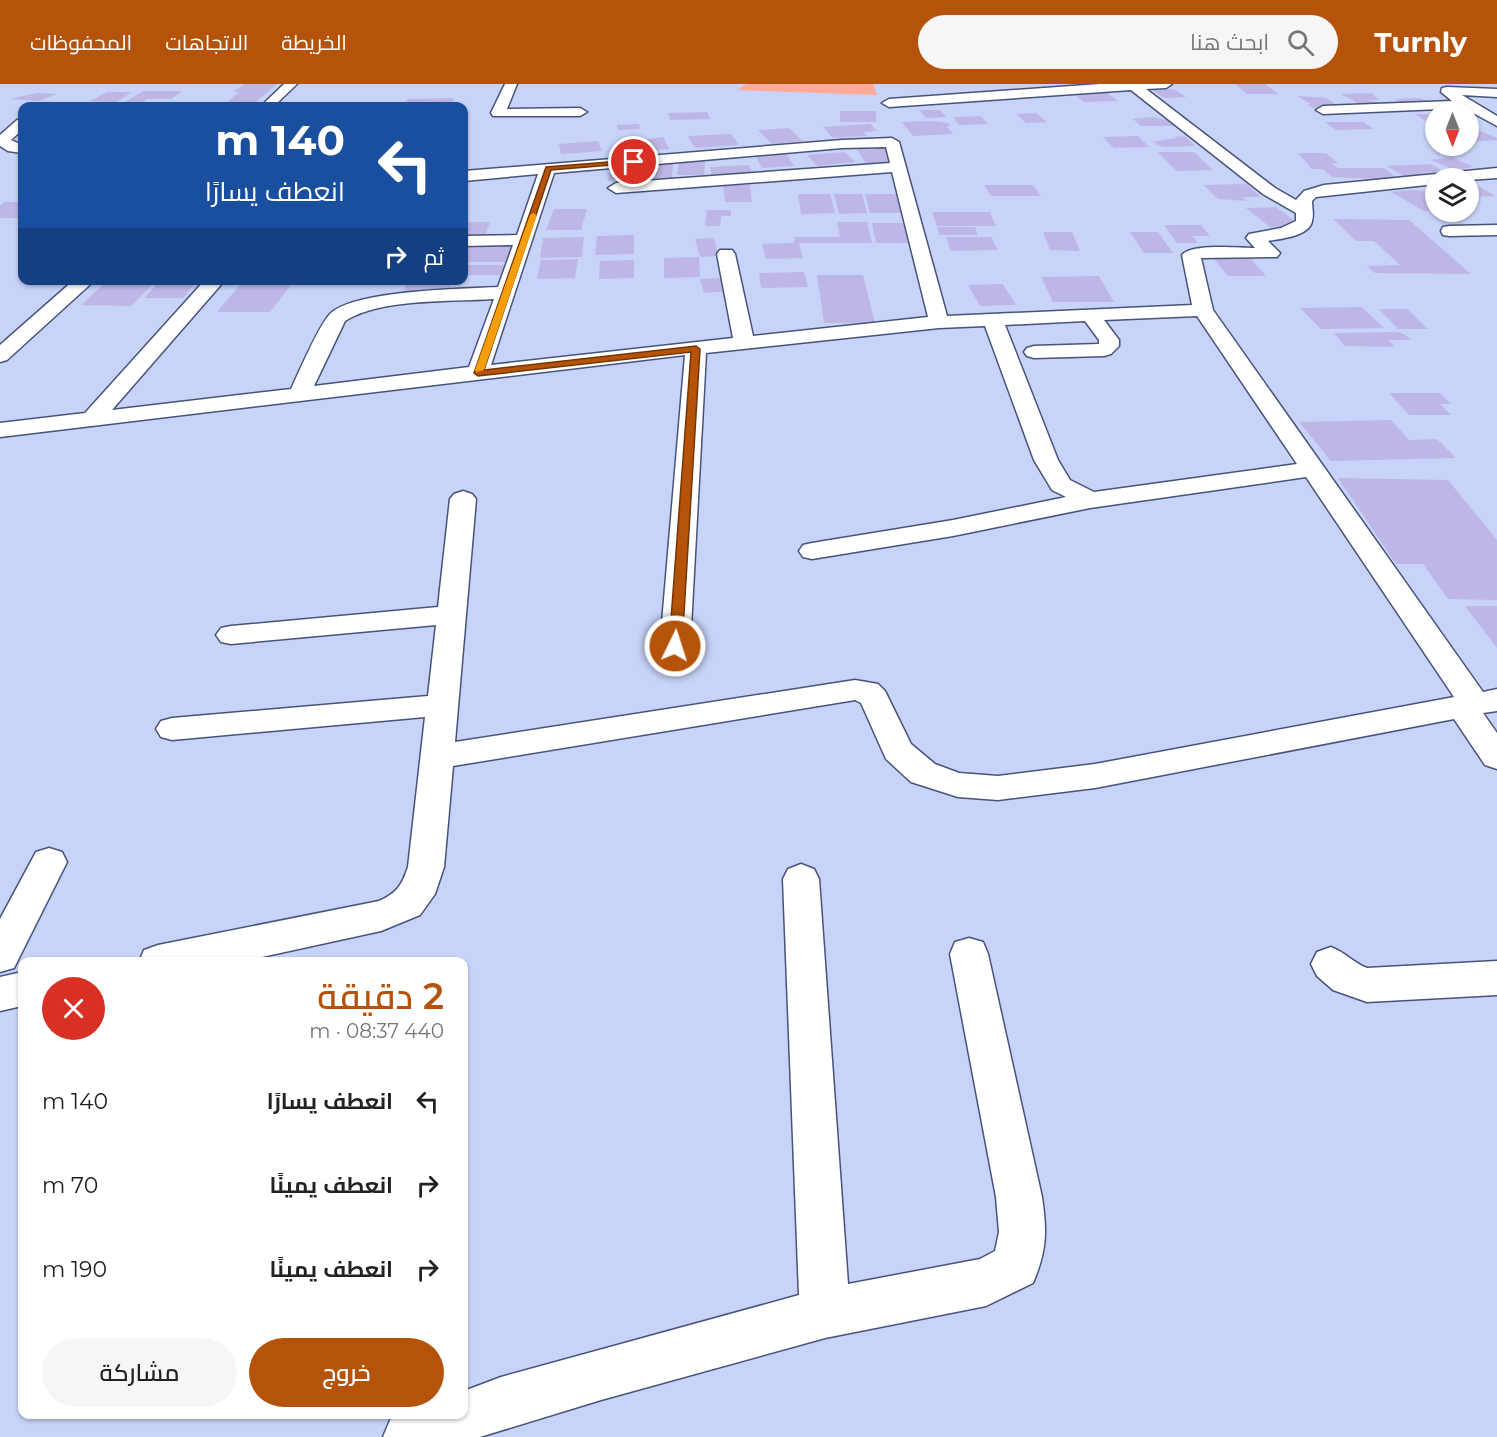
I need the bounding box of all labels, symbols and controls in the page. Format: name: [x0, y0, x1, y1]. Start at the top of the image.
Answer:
search box: [918, 15, 1338, 69]
text: Turnly: [1374, 25, 1467, 59]
icon: search: [1284, 26, 1317, 59]
text: ابحث هنا: [1190, 29, 1269, 56]
text: المحفوظات: [30, 30, 132, 55]
text: الاتجاهات: [165, 30, 248, 55]
text: الخريطة: [281, 30, 347, 55]
north arrow: [1425, 102, 1479, 156]
map controls: [1425, 102, 1479, 222]
text: 140 m: [215, 114, 345, 166]
icon: left: [366, 126, 444, 204]
pin: [608, 136, 659, 187]
icon: arrive: [617, 145, 650, 178]
button: layers: [1425, 168, 1479, 222]
text: انعطف يسارًا: [205, 175, 345, 208]
icon: right: [379, 240, 412, 273]
text: ثم: [424, 244, 444, 271]
position arrow: [643, 614, 707, 678]
text: 2 دقيقة: [317, 974, 444, 1018]
button: close: [42, 977, 105, 1040]
text: 440 m · 08:37: [309, 1019, 444, 1043]
icon: left: [411, 1085, 444, 1118]
text: 140 m: [42, 1088, 108, 1115]
text: انعطف يسارًا: [267, 1088, 393, 1115]
icon: right: [411, 1169, 444, 1202]
text: 70 m: [42, 1172, 98, 1199]
text: انعطف يمينًا: [269, 1172, 393, 1199]
icon: right: [411, 1253, 444, 1286]
text: 190 m: [42, 1256, 107, 1283]
text: انعطف يمينًا: [269, 1256, 393, 1283]
button: مشاركة: [42, 1338, 237, 1407]
button: خروج: [249, 1338, 444, 1407]

